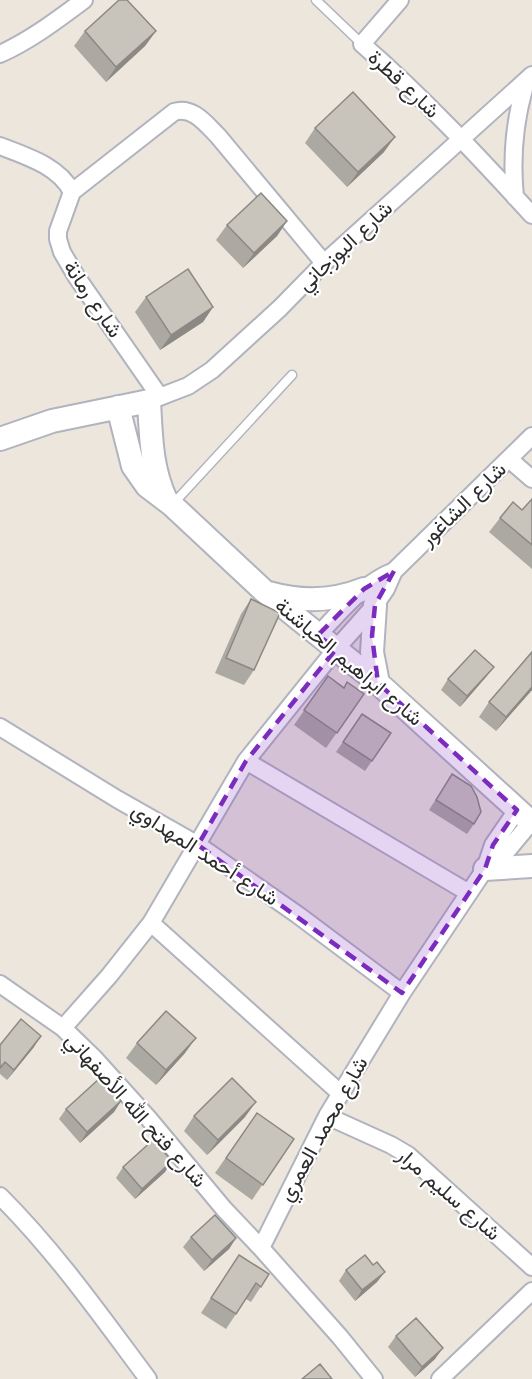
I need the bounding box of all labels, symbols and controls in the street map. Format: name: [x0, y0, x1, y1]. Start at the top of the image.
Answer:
street label: شارع قطرة: [361, 43, 447, 125]
street label: شارع البوزجاني: [291, 194, 401, 300]
street label: شارع رمانة: [56, 254, 130, 344]
street label: شارع الشاغور: [412, 455, 513, 554]
street label: شارع ابراهيم الحباشنة: [268, 591, 430, 733]
street label: شارع أحمد المهداوي: [124, 795, 285, 915]
street label: شارع فتح الله الأصفهاني: [57, 1026, 214, 1196]
street label: شارع محمد العمري: [271, 1051, 377, 1208]
street label: شارع سليم مرار: [390, 1140, 507, 1248]

